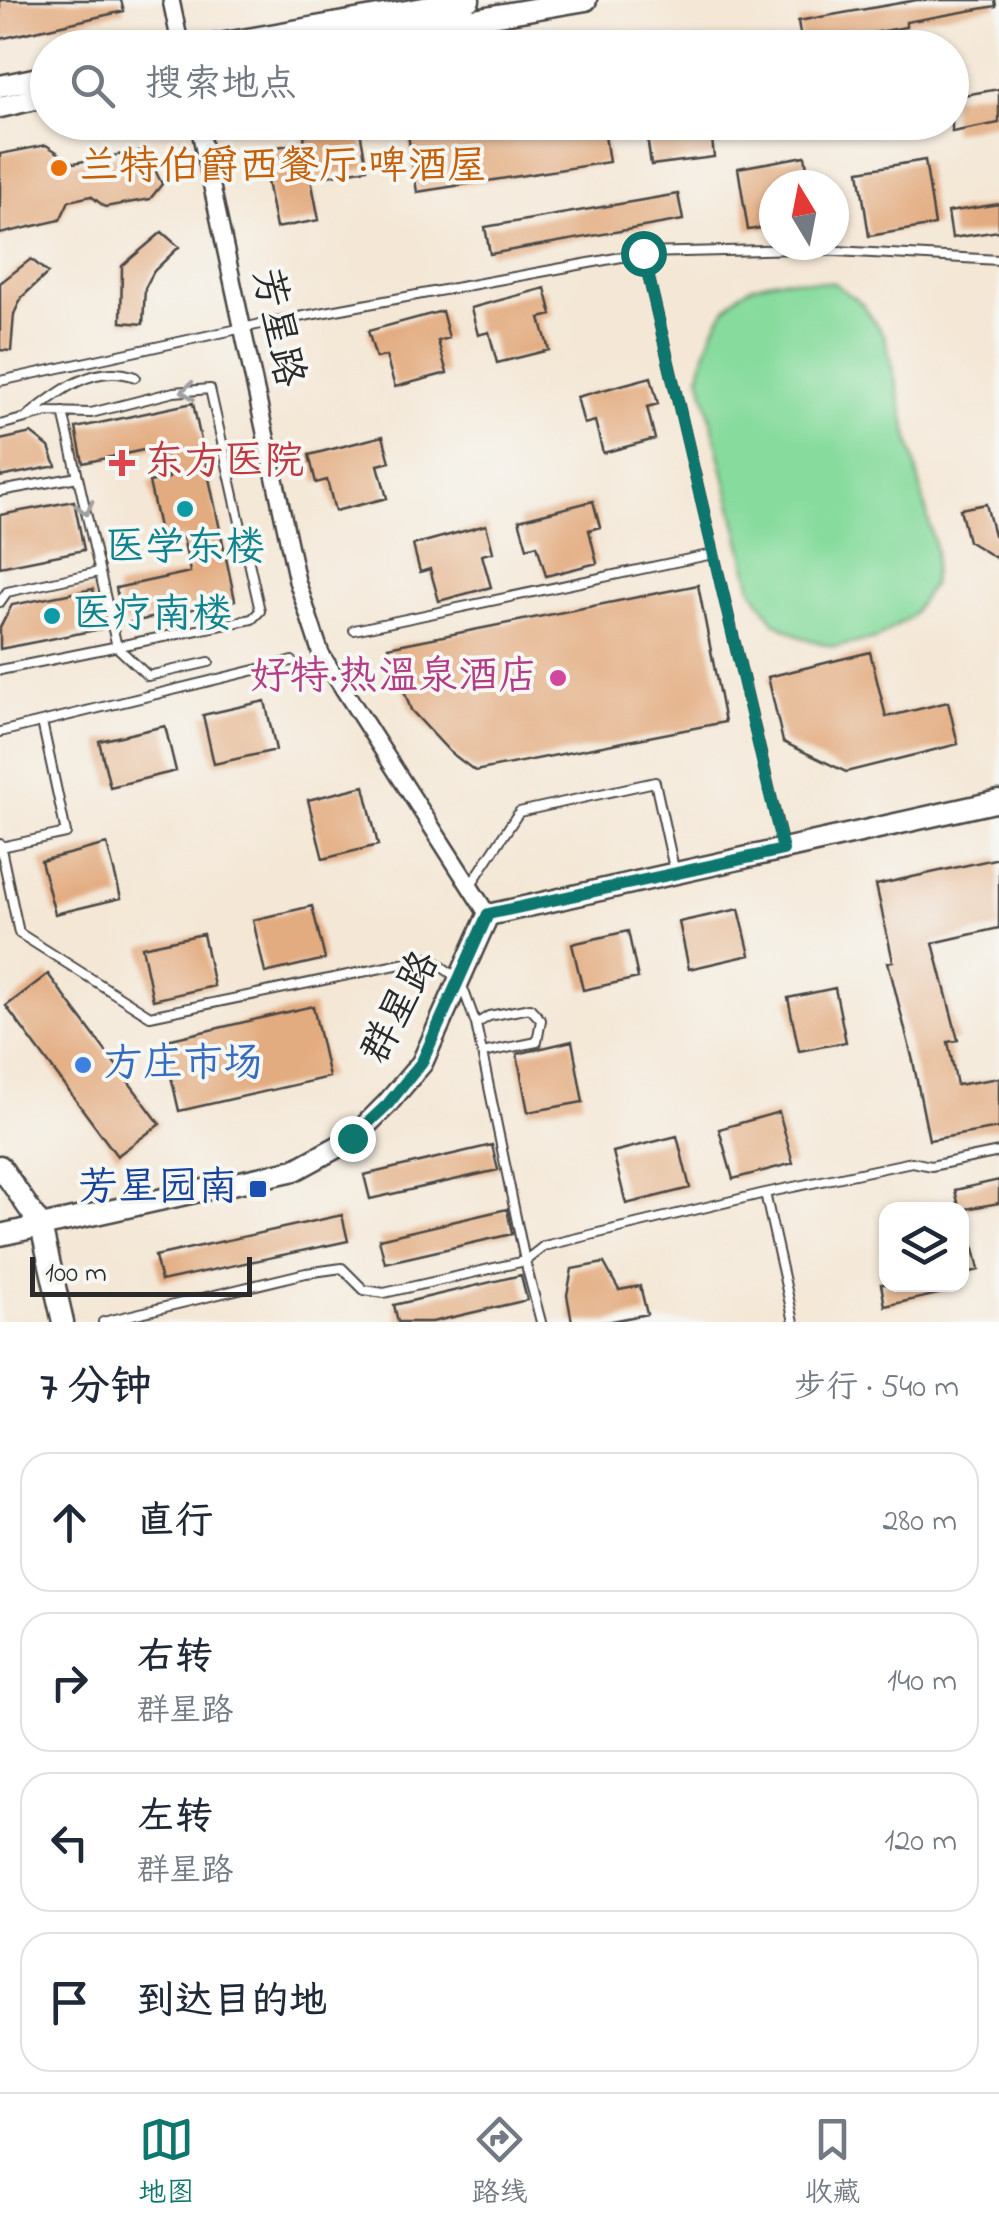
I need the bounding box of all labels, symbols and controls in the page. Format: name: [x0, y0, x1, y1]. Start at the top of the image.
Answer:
search box: [30, 30, 969, 140]
icon: search: [65, 58, 120, 113]
text: 搜索地点: [145, 58, 297, 114]
place label: 兰特伯爵西餐厅·啤酒屋: [79, 139, 488, 198]
marker: 兰特伯爵西餐厅·啤酒屋: [48, 157, 70, 179]
north arrow: [759, 170, 849, 260]
route start: [621, 231, 667, 277]
street label: 芳星路: [235, 263, 317, 393]
one-way arrow: [180, 380, 196, 401]
place label: 东方医院: [144, 434, 304, 493]
marker: 东方医院: [109, 450, 135, 476]
marker: 医学东楼: [174, 498, 196, 520]
one-way arrow: [73, 499, 94, 516]
place label: 医学东楼: [105, 520, 265, 579]
place label: 医疗南楼: [72, 587, 232, 646]
marker: 医疗南楼: [41, 605, 63, 627]
place label: 好特·热温泉酒店: [249, 649, 538, 708]
marker: 好特·热温泉酒店: [547, 667, 569, 689]
street label: 群星路: [348, 941, 456, 1075]
place label: 方庄市场: [103, 1036, 263, 1095]
marker: 方庄市场: [72, 1054, 94, 1076]
route end: [330, 1116, 376, 1162]
place label: 芳星园南: [78, 1160, 238, 1219]
marker: 芳星园南: [247, 1178, 269, 1200]
map controls: [879, 1202, 969, 1292]
button: layers: [879, 1202, 969, 1292]
scale bar: [30, 1252, 252, 1296]
text: 100 m: [45, 1254, 107, 1295]
text: 7 分钟: [40, 1358, 152, 1419]
text: 步行 · 540 m: [794, 1365, 959, 1412]
icon: ahead: [42, 1495, 97, 1550]
text: 直行: [137, 1495, 213, 1551]
text: 280 m: [882, 1499, 957, 1546]
text: 右转: [137, 1631, 213, 1687]
icon: right: [42, 1655, 97, 1710]
text: 140 m: [887, 1659, 957, 1706]
text: 群星路: [137, 1689, 233, 1736]
text: 左转: [137, 1791, 213, 1847]
icon: left: [42, 1815, 97, 1870]
text: 120 m: [884, 1819, 957, 1866]
text: 群星路: [137, 1849, 233, 1896]
icon: arrive: [42, 1975, 97, 2030]
text: 到达目的地: [137, 1975, 327, 2031]
tab: 地图: [138, 2112, 195, 2215]
tab: 路线: [471, 2112, 528, 2215]
tab: 收藏: [804, 2112, 861, 2215]

